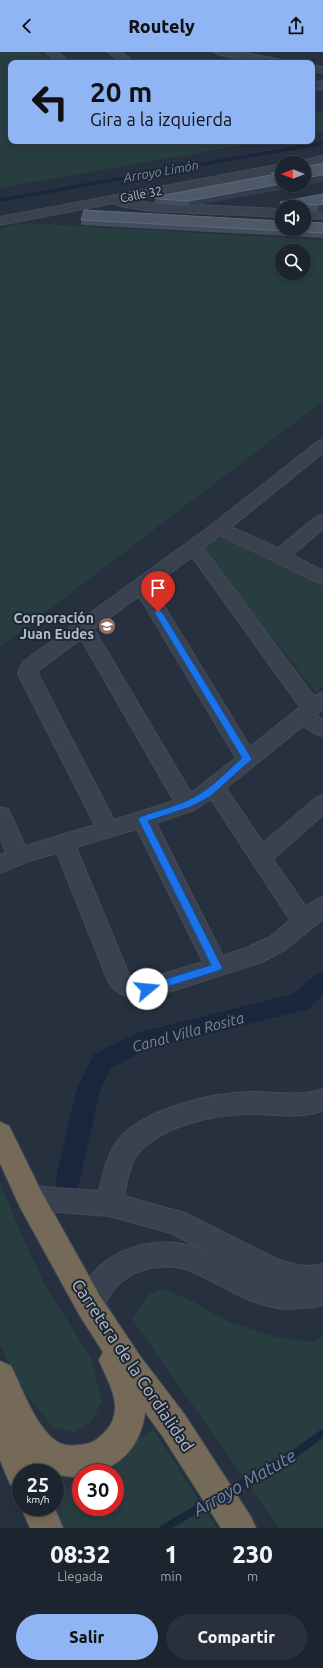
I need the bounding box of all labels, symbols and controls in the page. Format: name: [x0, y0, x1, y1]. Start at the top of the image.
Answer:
icon: back: [16, 15, 38, 37]
icon: share: [285, 15, 307, 37]
text: Routely: [128, 16, 195, 36]
icon: left: [24, 76, 76, 128]
text: 20 m: [90, 76, 152, 107]
text: Gira a la izquierda: [90, 109, 232, 129]
north arrow: [275, 156, 311, 192]
map controls: [275, 156, 311, 280]
water label: Arroyo Limón: [121, 157, 200, 185]
street label: Calle 32: [119, 184, 163, 204]
button: sound: [275, 200, 311, 236]
button: search: [275, 244, 311, 280]
pin: [141, 571, 175, 612]
icon: arrive: [147, 577, 169, 599]
place label: Corporación Juan Eudes: [14, 610, 94, 642]
school or university icon: Corporación Juan Eudes: [97, 616, 117, 636]
position arrow: [126, 968, 168, 1010]
water label: Canal Villa Rosita: [130, 1009, 246, 1055]
street label: Carretera de la Cordialidad: [68, 1275, 198, 1455]
water label: Arroyo Matute: [188, 1445, 299, 1520]
speed limit sign: 30: [72, 1464, 124, 1516]
text: 25: [27, 1473, 49, 1496]
text: km/h: [26, 1494, 50, 1505]
text: 08:32: [50, 1541, 110, 1568]
text: 1: [164, 1541, 178, 1568]
text: 230: [232, 1541, 273, 1568]
text: Llegada: [57, 1569, 103, 1583]
text: min: [160, 1569, 182, 1583]
text: m: [247, 1569, 258, 1583]
button: Salir: [16, 1614, 158, 1660]
button: Compartir: [166, 1614, 307, 1660]

